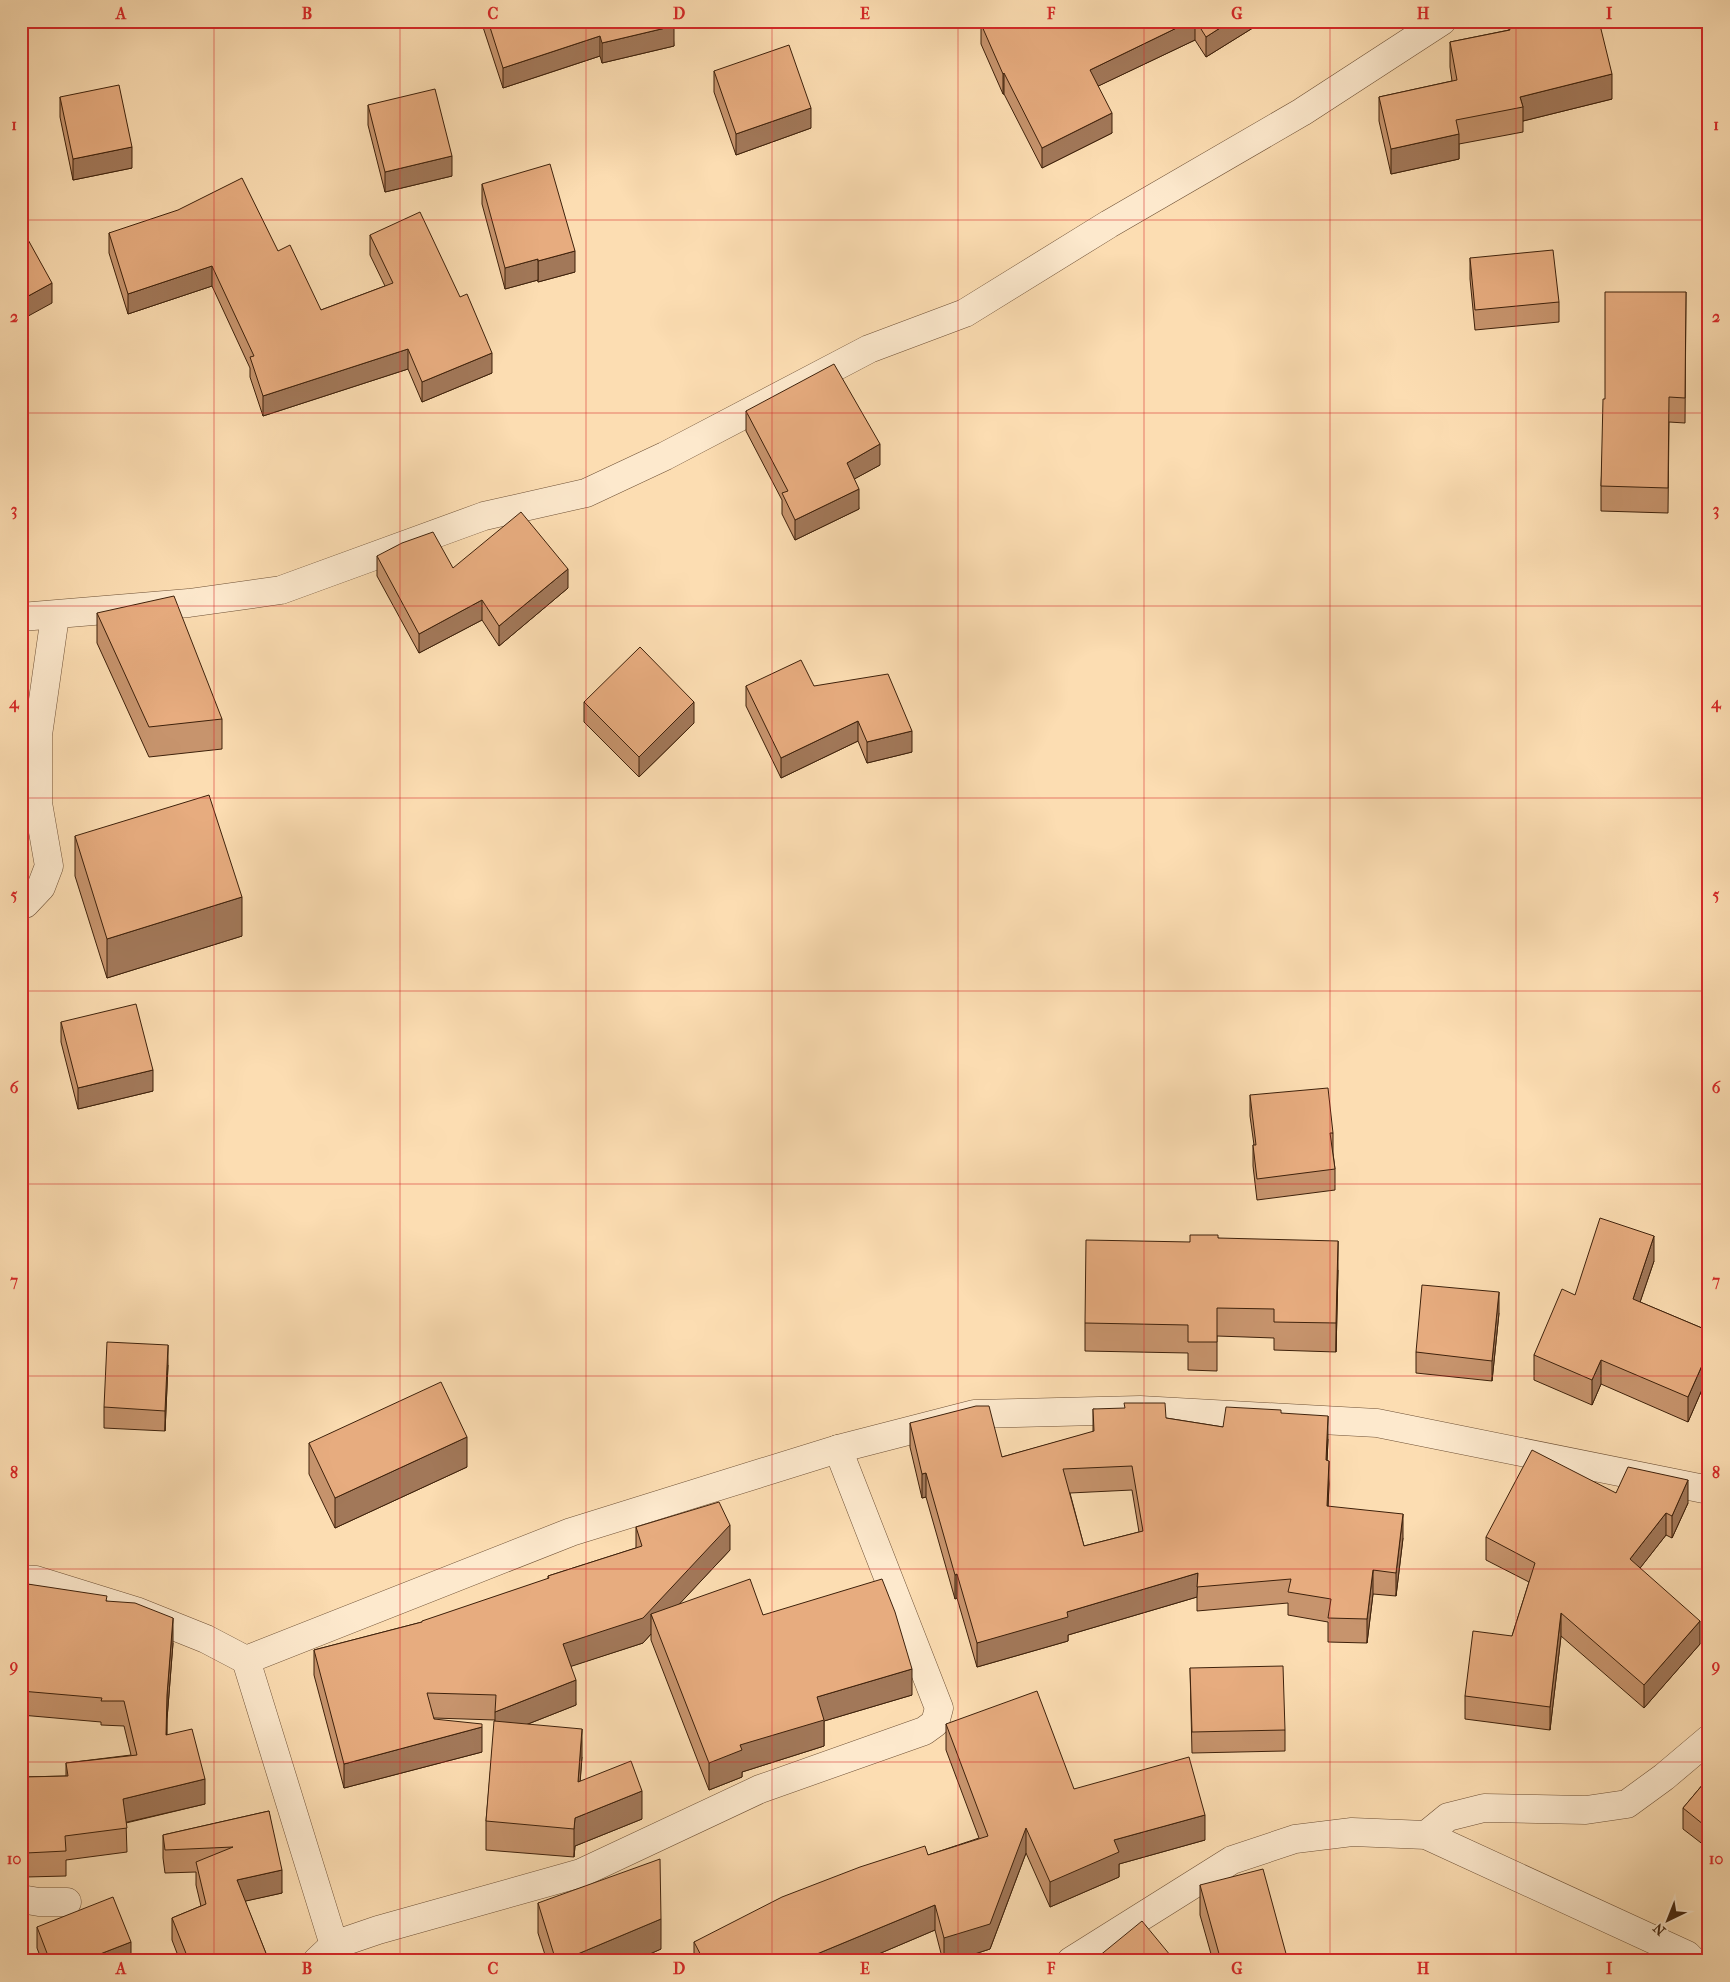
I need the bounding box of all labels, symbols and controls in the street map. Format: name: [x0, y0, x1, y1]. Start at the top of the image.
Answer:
text: A: [115, 4, 127, 23]
text: B: [302, 4, 312, 23]
text: C: [488, 4, 499, 23]
text: D: [673, 4, 685, 23]
text: E: [860, 4, 870, 23]
text: F: [1046, 4, 1056, 23]
text: G: [1231, 4, 1243, 23]
text: H: [1417, 4, 1430, 23]
text: I: [1606, 4, 1613, 23]
text: 1: [11, 115, 17, 134]
text: 1: [1713, 115, 1719, 134]
text: 2: [10, 307, 18, 326]
text: 2: [1712, 307, 1720, 326]
text: 3: [11, 500, 17, 520]
text: 3: [1713, 500, 1719, 520]
text: 4: [8, 693, 20, 713]
text: 4: [1710, 693, 1722, 713]
text: 5: [11, 885, 18, 904]
text: 5: [1713, 885, 1720, 904]
text: 6: [10, 1078, 19, 1097]
text: 6: [1712, 1078, 1721, 1097]
text: 7: [9, 1271, 18, 1290]
text: 7: [1711, 1271, 1720, 1290]
text: 8: [10, 1463, 18, 1482]
text: 8: [1712, 1463, 1720, 1482]
text: 9: [9, 1656, 18, 1676]
text: 9: [1711, 1656, 1720, 1676]
text: 10: [7, 1849, 21, 1868]
text: 10: [1709, 1849, 1723, 1868]
north arrow: [1642, 1894, 1692, 1944]
text: N: [1650, 1919, 1669, 1939]
text: A: [115, 1959, 127, 1978]
text: B: [302, 1959, 312, 1978]
text: C: [488, 1959, 499, 1978]
text: D: [673, 1959, 685, 1978]
text: E: [860, 1959, 870, 1978]
text: F: [1046, 1959, 1056, 1978]
text: G: [1231, 1959, 1243, 1978]
text: H: [1417, 1959, 1430, 1978]
text: I: [1606, 1959, 1613, 1978]

